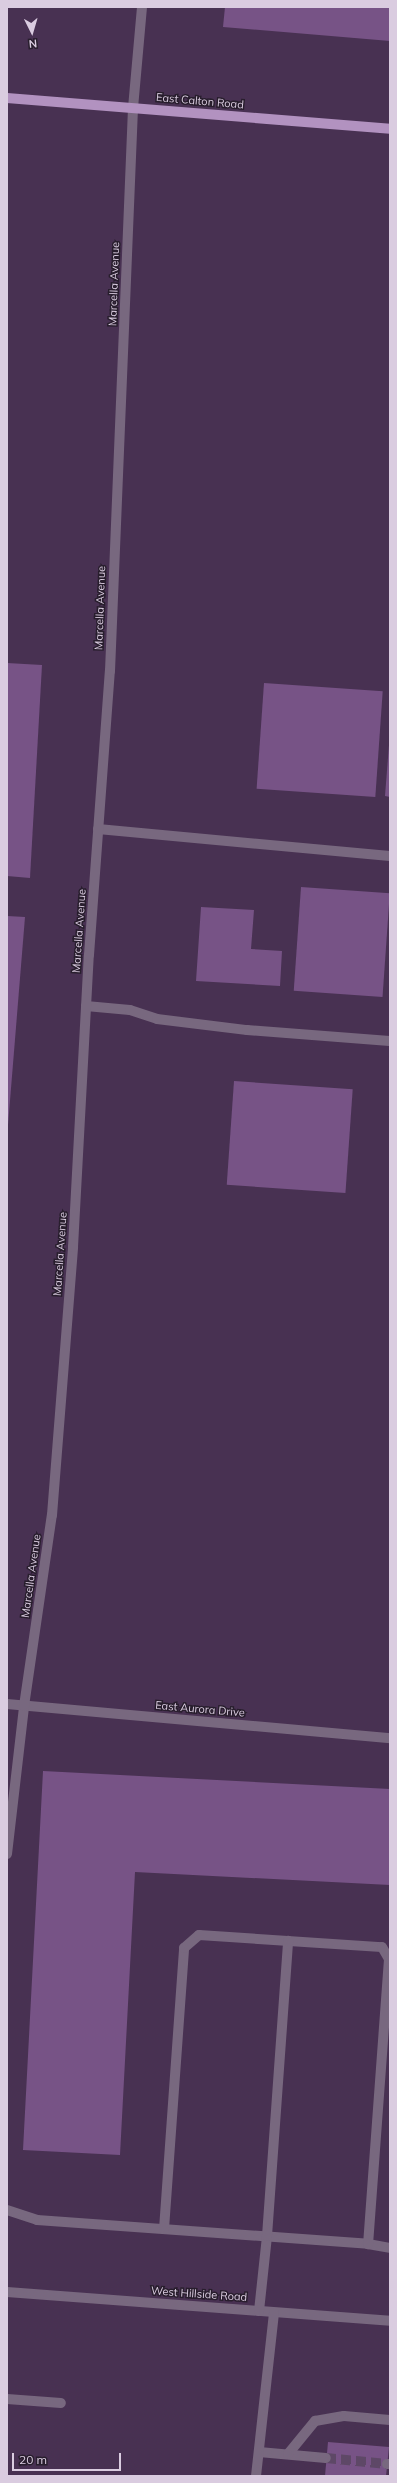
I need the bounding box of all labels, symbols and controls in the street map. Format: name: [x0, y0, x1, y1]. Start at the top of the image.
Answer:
north arrow: [12, 12, 52, 52]
text: N: [28, 37, 38, 51]
street label: East Calton Road: [156, 91, 244, 111]
street label: Marcella Avenue: [106, 242, 122, 326]
street label: Marcella Avenue: [92, 566, 108, 650]
street label: Marcella Avenue: [69, 888, 89, 974]
street label: Marcella Avenue: [50, 1211, 70, 1297]
street label: Marcella Avenue: [19, 1533, 43, 1619]
street label: East Aurora Drive: [155, 1699, 245, 1719]
street label: West Hillside Road: [150, 2284, 248, 2304]
scale bar: [14, 2445, 123, 2471]
text: 20 m: [19, 2452, 47, 2467]

